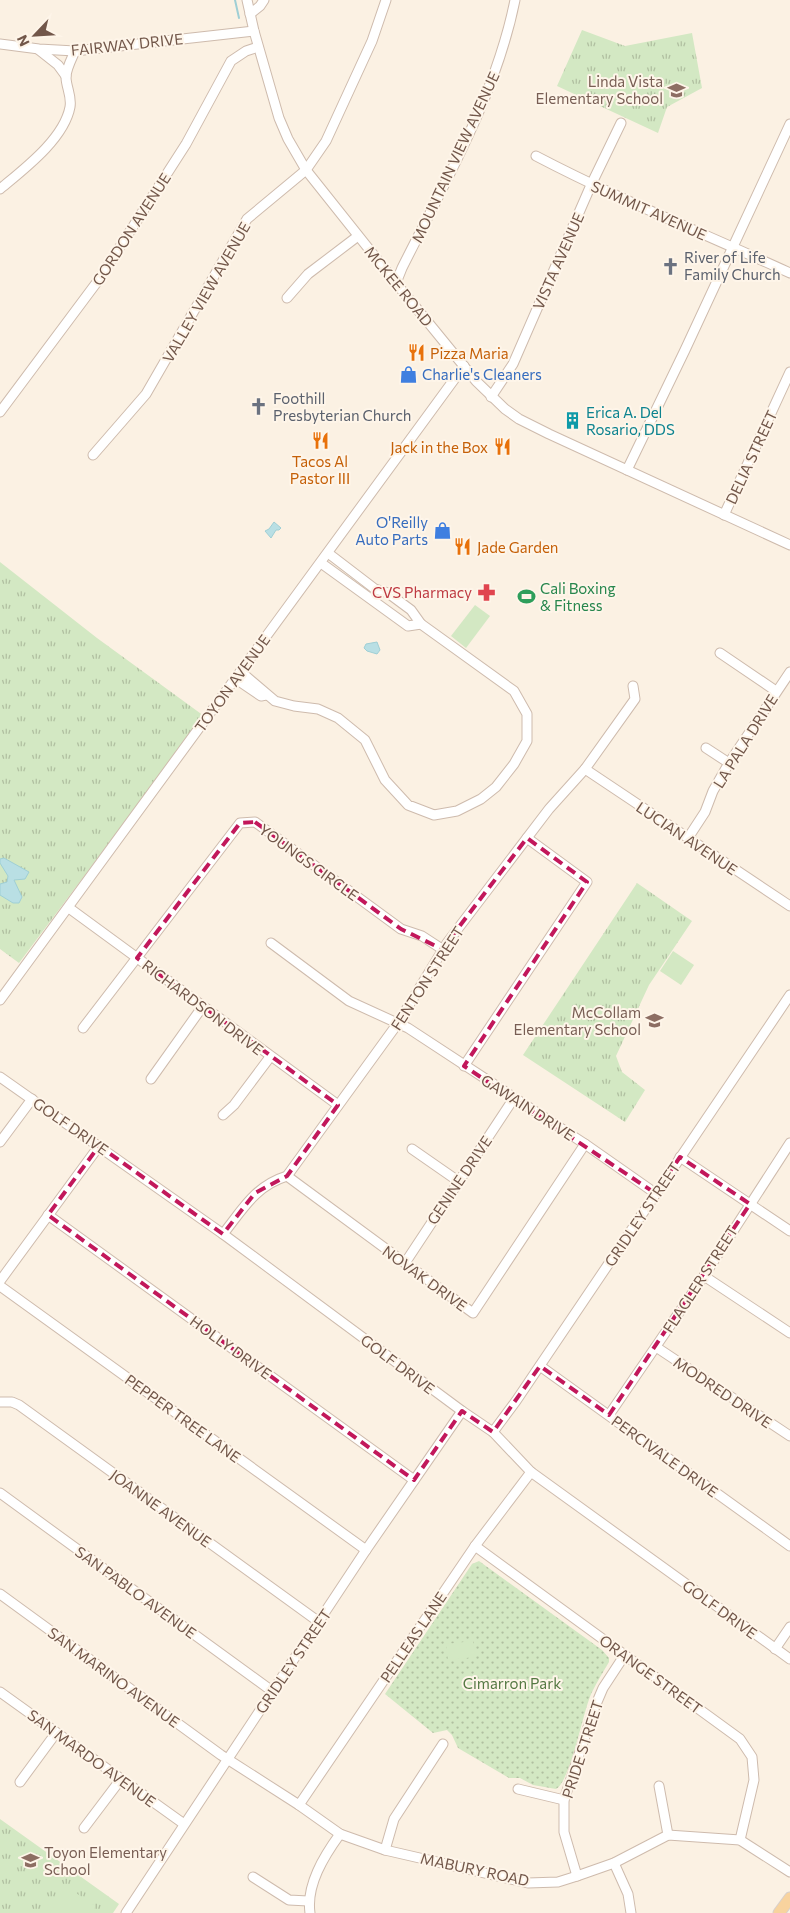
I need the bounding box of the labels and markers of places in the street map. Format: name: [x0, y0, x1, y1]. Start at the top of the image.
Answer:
place label: Linda Vista Elementary School: [536, 72, 663, 107]
school or university icon: Linda Vista Elementary School: [667, 80, 687, 100]
place label: River of Life Family Church: [684, 248, 781, 283]
church icon: River of Life Family Church: [660, 256, 680, 276]
restaurant icon: Pizza Maria: [406, 343, 426, 363]
place label: Pizza Maria: [430, 344, 509, 362]
shop icon: Charlie's Cleaners: [398, 364, 418, 384]
place label: Charlie's Cleaners: [422, 365, 542, 383]
place label: Foothill Presbyterian Church: [273, 389, 411, 424]
church icon: Foothill Presbyterian Church: [249, 397, 269, 417]
place label: Erica A. Del Rosario, DDS: [586, 403, 675, 438]
building icon: Erica A. Del Rosario, DDS: [562, 411, 582, 431]
restaurant icon: Tacos Al Pastor III: [310, 430, 330, 450]
restaurant icon: Jack in the Box: [492, 437, 512, 457]
place label: Jack in the Box: [390, 438, 488, 456]
place label: Tacos Al Pastor III: [290, 452, 350, 487]
place label: O'Reilly Auto Parts: [355, 513, 428, 548]
shop icon: O'Reilly Auto Parts: [432, 521, 452, 541]
restaurant icon: Jade Garden: [453, 537, 473, 557]
place label: Jade Garden: [477, 538, 558, 556]
place label: Cali Boxing & Fitness: [540, 579, 616, 614]
pharmacy icon: CVS Pharmacy: [476, 582, 496, 602]
place label: CVS Pharmacy: [372, 583, 472, 601]
sports icon: Cali Boxing & Fitness: [516, 587, 536, 607]
place label: McCollam Elementary School: [514, 1003, 641, 1038]
school or university icon: McCollam Elementary School: [645, 1011, 665, 1031]
place label: Toyon Elementary School: [44, 1843, 167, 1878]
school or university icon: Toyon Elementary School: [20, 1851, 40, 1871]

